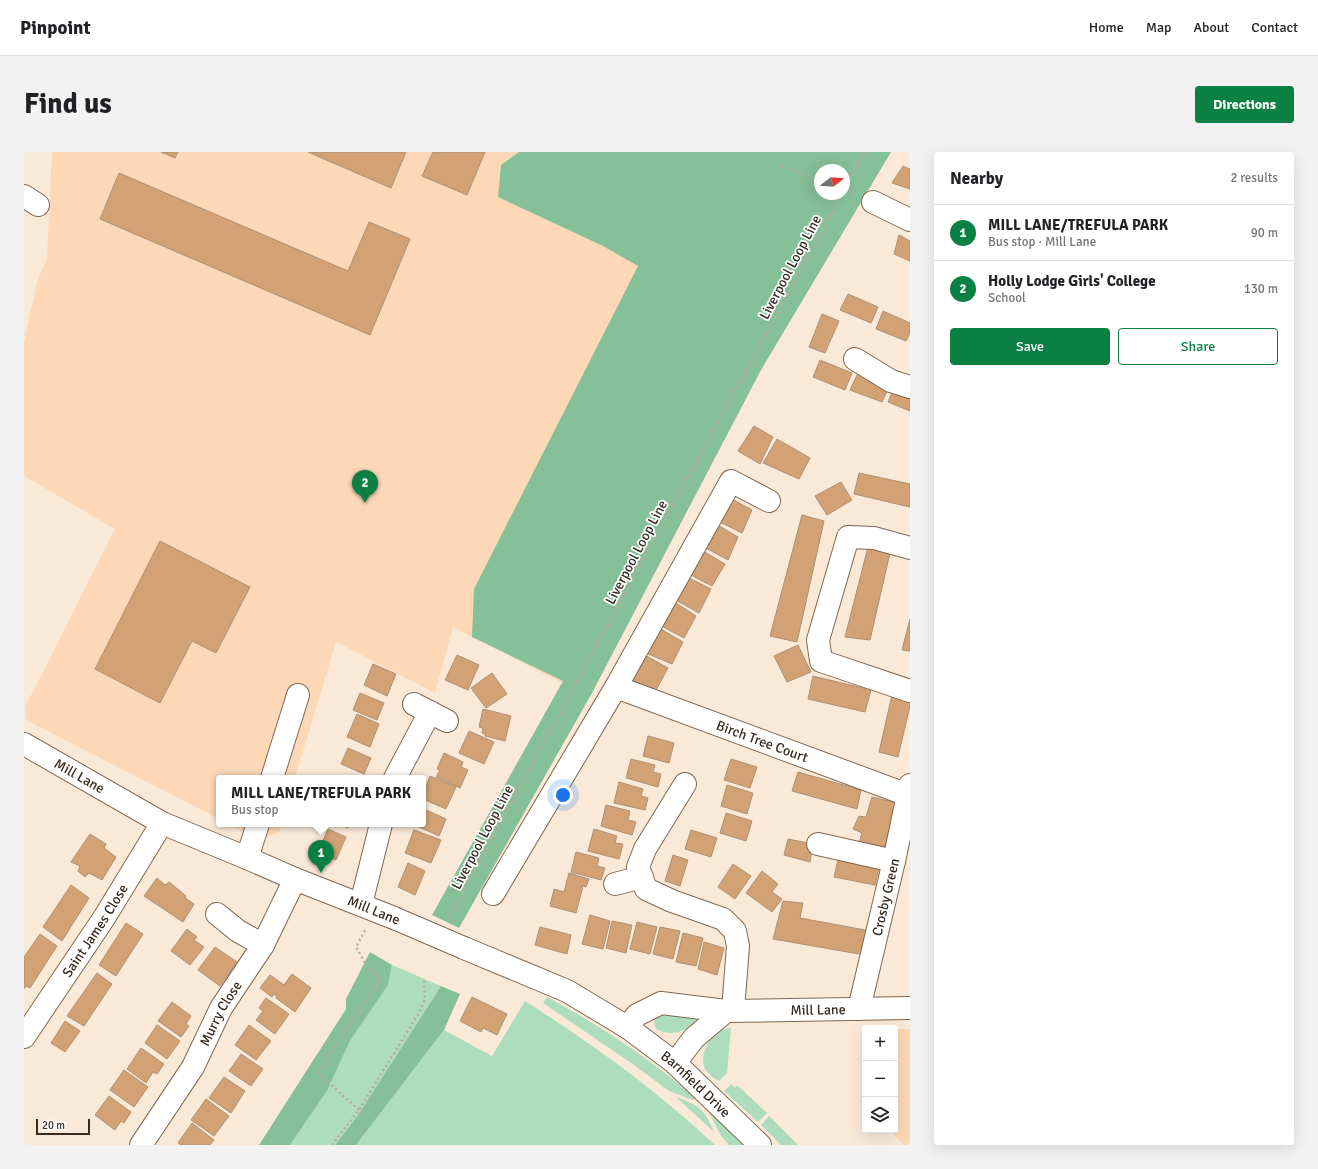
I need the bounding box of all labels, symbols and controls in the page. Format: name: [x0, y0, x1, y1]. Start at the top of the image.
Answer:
text: Pinpoint: [20, 16, 91, 40]
text: Home: [1089, 19, 1124, 36]
text: Map: [1146, 19, 1171, 36]
text: About: [1193, 19, 1229, 36]
text: Contact: [1251, 19, 1298, 36]
button: Directions: [1195, 86, 1294, 123]
text: Find us: [24, 87, 112, 121]
north arrow: [814, 164, 850, 200]
text: Nearby: [950, 168, 1003, 189]
text: 2 results: [1230, 170, 1278, 186]
street label: Liverpool Loop Line: [756, 212, 825, 322]
text: MILL LANE/TREFULA PARK: [988, 216, 1168, 234]
text: 1: [959, 225, 967, 241]
text: 90 m: [1251, 225, 1278, 241]
text: Bus stop · Mill Lane: [988, 234, 1096, 250]
text: Holly Lodge Girls' College: [988, 272, 1156, 290]
text: 2: [959, 281, 967, 297]
text: 130 m: [1244, 281, 1278, 297]
text: School: [988, 290, 1026, 306]
button: Save: [950, 328, 1110, 365]
button: Share: [1118, 328, 1278, 365]
pin: 2: [352, 470, 378, 503]
street label: Liverpool Loop Line: [602, 497, 671, 607]
street label: Birch Tree Court: [714, 717, 810, 766]
street label: Mill Lane: [51, 755, 107, 797]
popup: [216, 775, 426, 827]
street label: Liverpool Loop Line: [448, 782, 517, 892]
text: MILL LANE/TREFULA PARK: [231, 784, 411, 802]
your location: [553, 785, 573, 805]
text: Bus stop: [231, 802, 278, 818]
pin: 1: [308, 840, 334, 873]
street label: Crosby Green: [869, 857, 903, 938]
street label: Saint James Close: [59, 881, 132, 980]
street label: Mill Lane: [345, 892, 403, 929]
street label: Murry Close: [196, 978, 246, 1049]
street label: Mill Lane: [790, 1001, 846, 1019]
map controls: [862, 1025, 898, 1133]
button: +: [862, 1025, 898, 1061]
street label: Barnfield Drive: [657, 1047, 734, 1121]
button: −: [862, 1061, 898, 1097]
button: layers: [862, 1097, 898, 1133]
scale bar: [36, 1117, 90, 1136]
text: 20 m: [42, 1119, 65, 1132]

